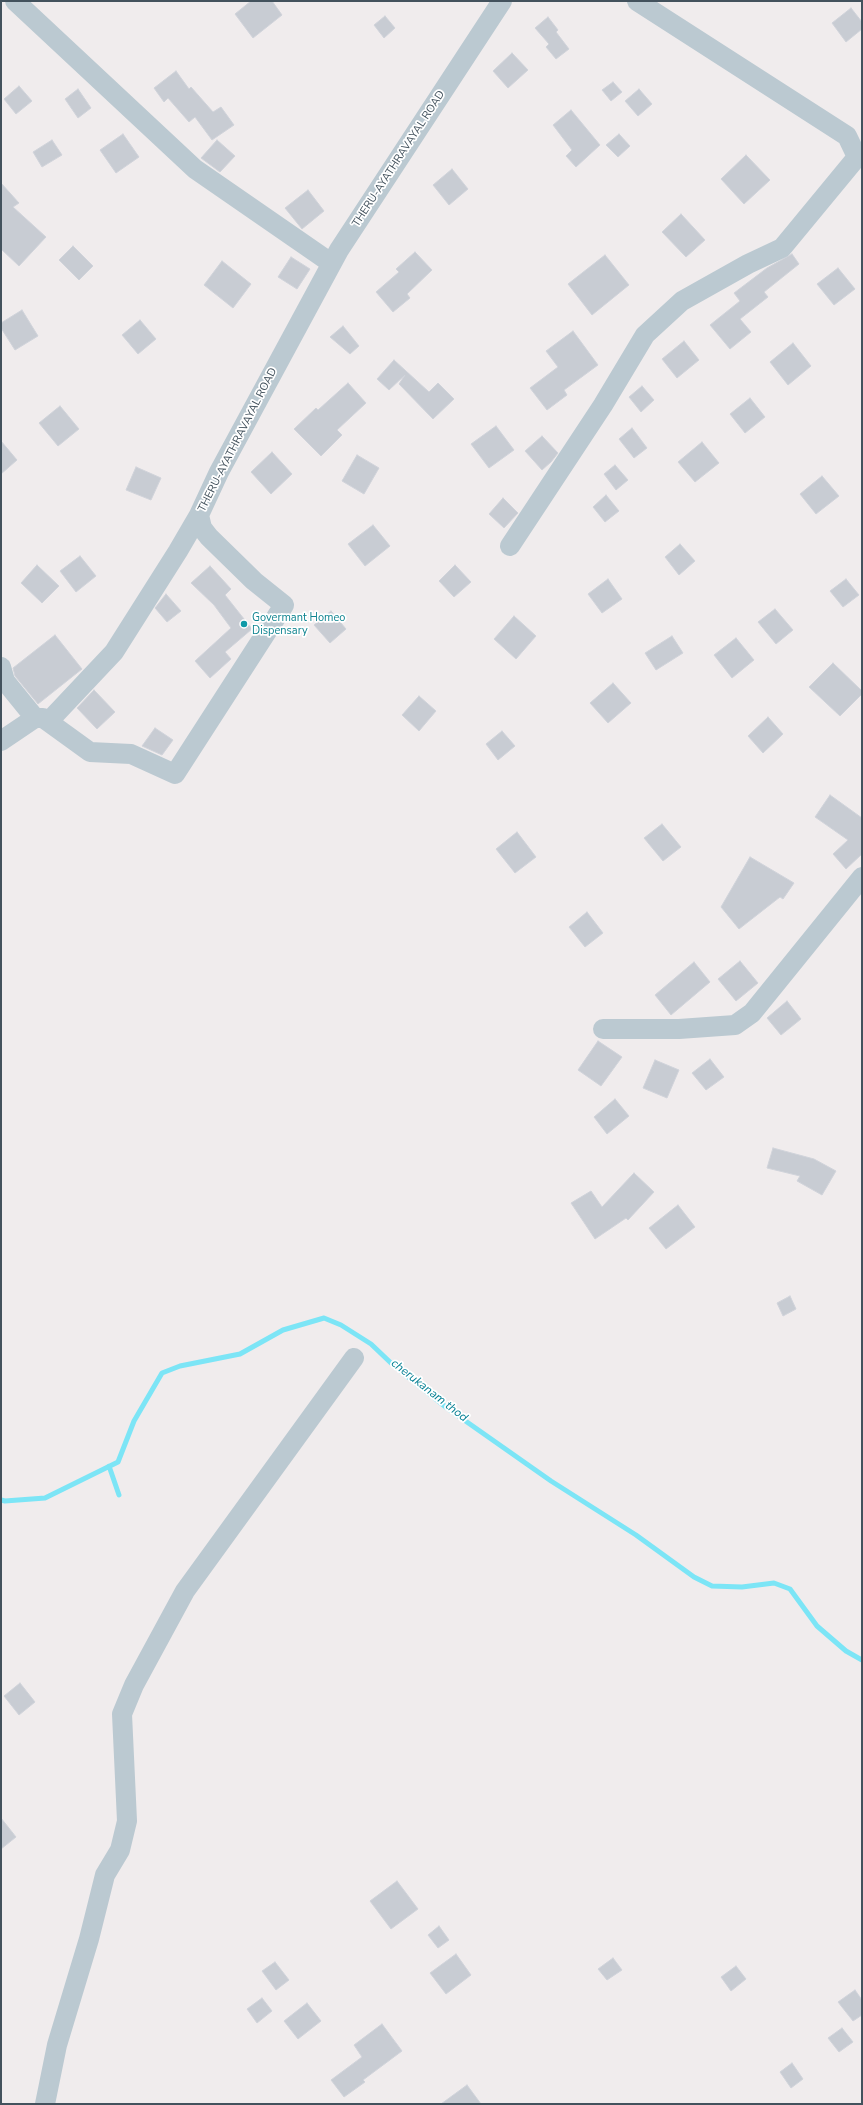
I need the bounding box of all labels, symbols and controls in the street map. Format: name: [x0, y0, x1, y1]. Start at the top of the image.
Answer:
street label: THERU-AYATHRAVAYAL ROAD: [350, 88, 448, 230]
street label: THERU-AYATHRAVAYAL ROAD: [196, 366, 280, 514]
place label: Govermant Homeo Dispensary: [252, 611, 345, 637]
marker: Govermant Homeo Dispensary: [239, 619, 249, 629]
water label: cherukanam thod: [388, 1357, 470, 1425]

